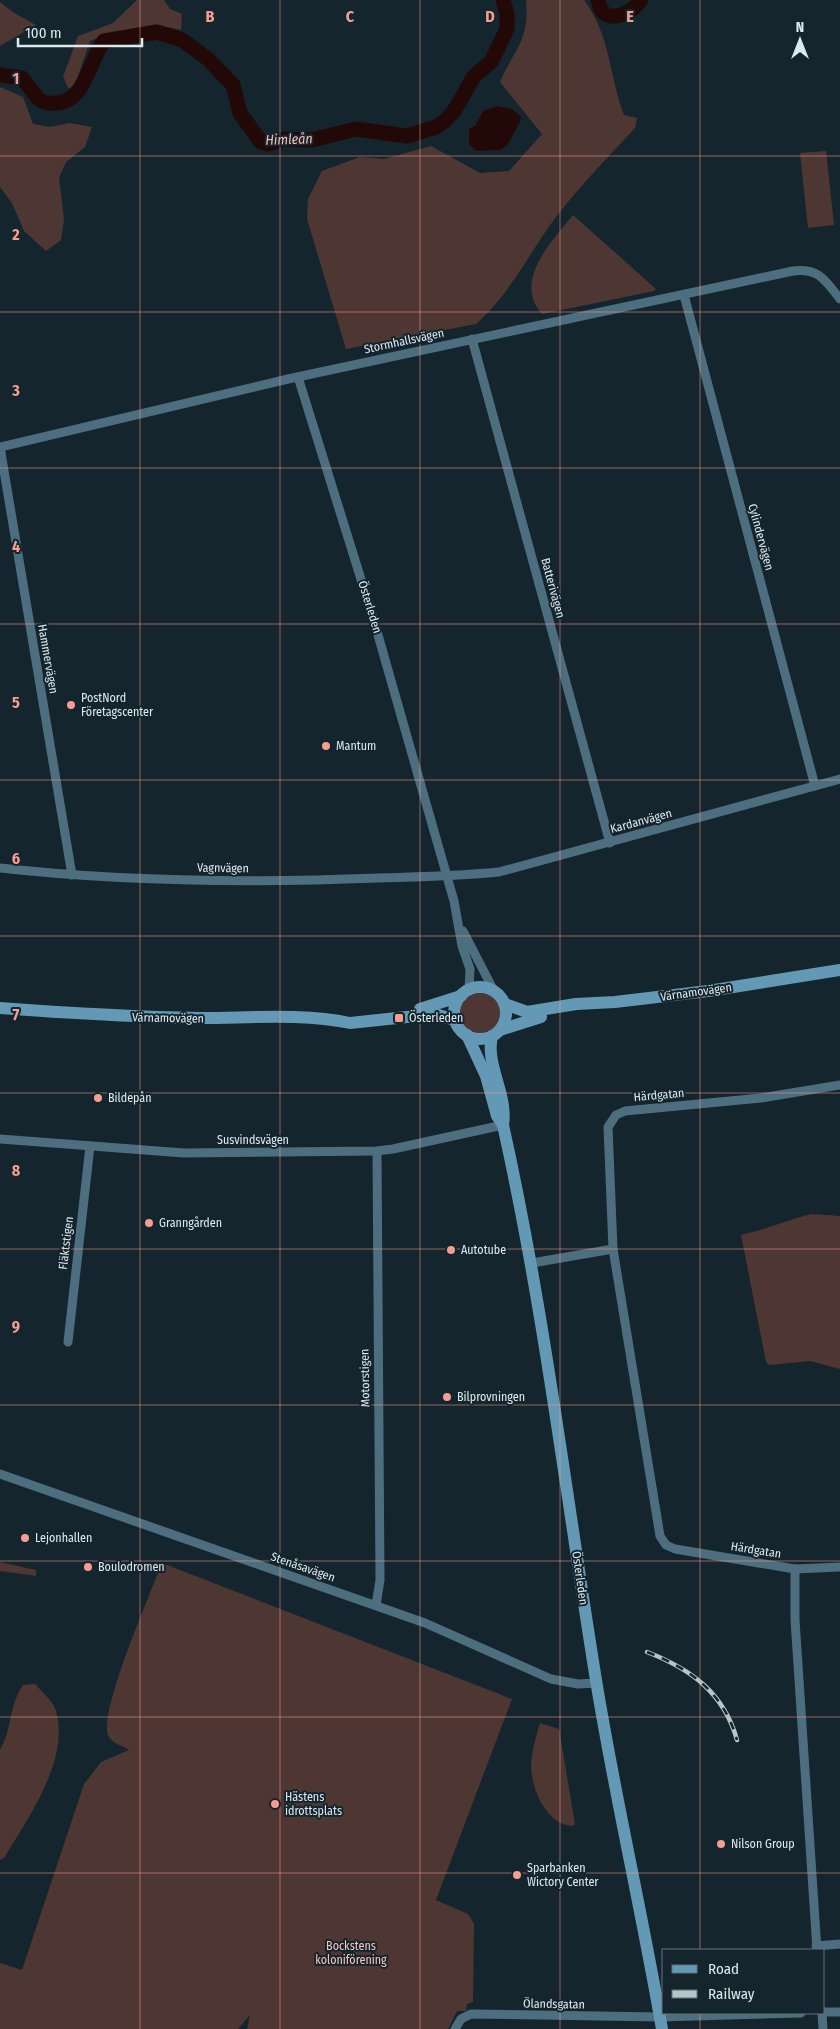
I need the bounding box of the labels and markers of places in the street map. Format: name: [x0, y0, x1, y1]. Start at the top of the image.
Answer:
place label: PostNord Företagscenter: [81, 691, 154, 719]
marker: PostNord Företagscenter: [65, 699, 77, 711]
place label: Mantum: [336, 739, 376, 753]
marker: Mantum: [320, 740, 332, 752]
place label: Österleden: [409, 1009, 463, 1025]
marker: Österleden: [393, 1012, 405, 1024]
place label: Bildepån: [108, 1091, 152, 1105]
marker: Bildepån: [92, 1092, 104, 1104]
place label: Granngården: [159, 1216, 222, 1230]
marker: Granngården: [143, 1217, 155, 1229]
place label: Autotube: [461, 1243, 506, 1257]
marker: Autotube: [445, 1244, 457, 1256]
place label: Bilprovningen: [457, 1390, 525, 1404]
marker: Bilprovningen: [441, 1391, 453, 1403]
place label: Lejonhallen: [35, 1531, 92, 1545]
marker: Lejonhallen: [19, 1532, 31, 1544]
place label: Boulodromen: [98, 1560, 165, 1574]
marker: Boulodromen: [82, 1561, 94, 1573]
place label: Hästens idrottsplats: [285, 1790, 342, 1818]
marker: Hästens idrottsplats: [269, 1798, 281, 1810]
place label: Nilson Group: [731, 1837, 795, 1851]
marker: Nilson Group: [715, 1838, 727, 1850]
place label: Sparbanken Wictory Center: [527, 1861, 599, 1889]
marker: Sparbanken Wictory Center: [511, 1869, 523, 1881]

